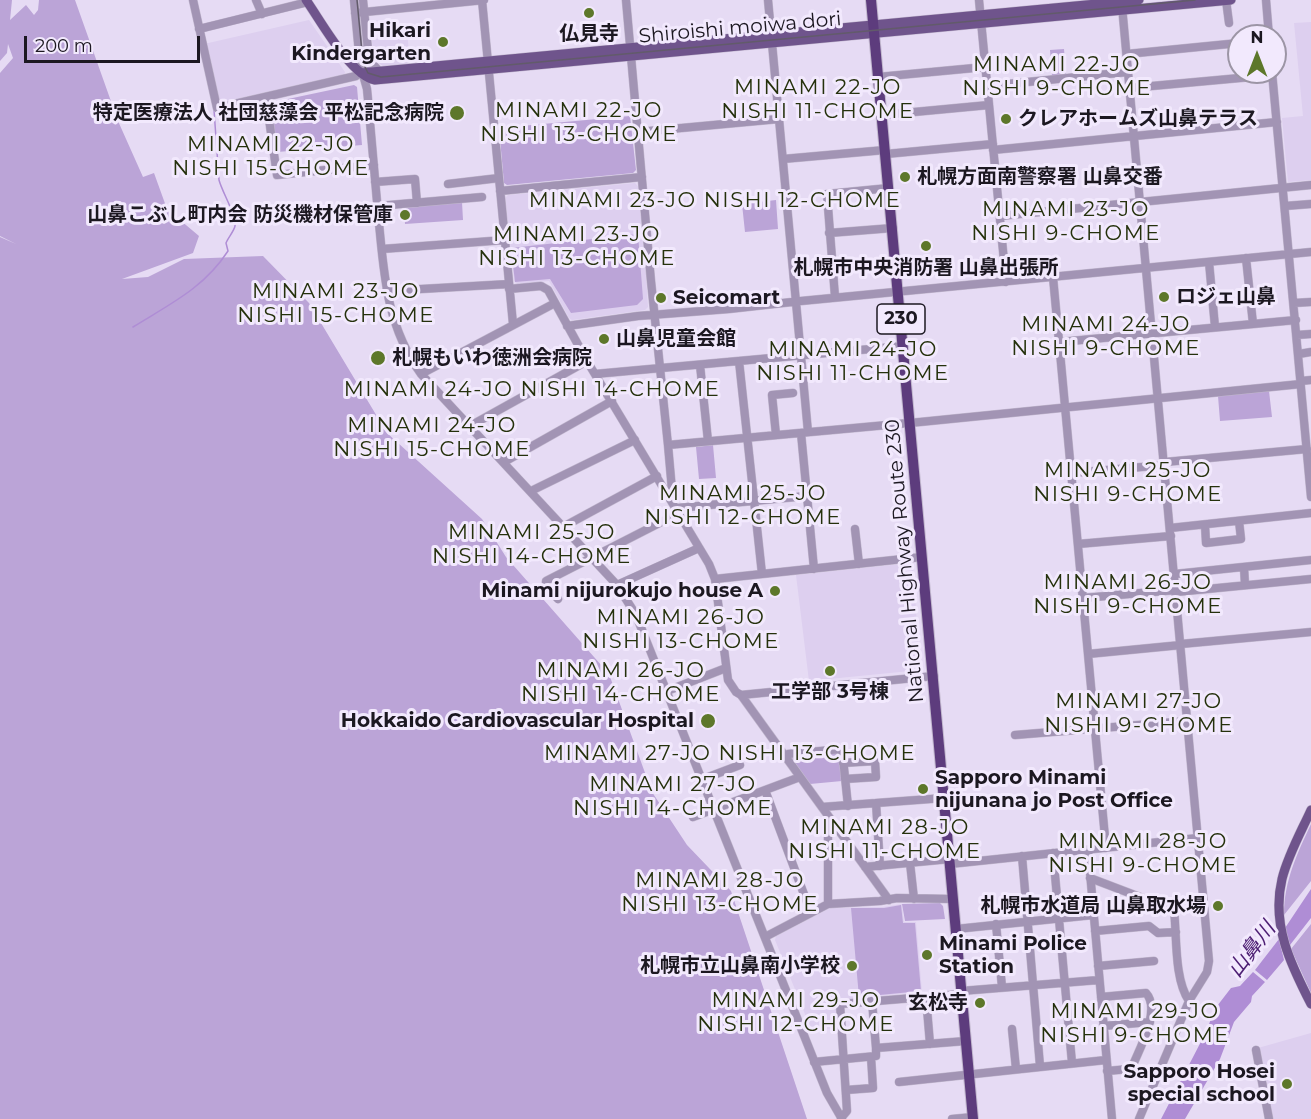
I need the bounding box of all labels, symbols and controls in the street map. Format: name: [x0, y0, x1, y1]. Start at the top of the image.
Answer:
marker: 仏見寺: [582, 6, 596, 20]
street label: Shiroishi moiwa dori: [638, 7, 842, 49]
place label: Hikari Kindergarten: [291, 19, 431, 66]
place label: 仏見寺: [559, 22, 619, 46]
scale bar: [27, 24, 202, 62]
north arrow: [1227, 24, 1287, 84]
text: N: [1251, 28, 1263, 47]
text: 200 m: [35, 35, 93, 57]
marker: Hikari Kindergarten: [436, 35, 450, 49]
district label: MINAMI 22-JO NISHI 9-CHOME: [962, 52, 1152, 102]
district label: MINAMI 22-JO NISHI 11-CHOME: [721, 75, 915, 125]
district label: MINAMI 22-JO NISHI 13-CHOME: [480, 98, 678, 148]
place label: 特定医療法人 社団慈藻会 平松記念病院: [93, 101, 444, 125]
marker: 特定医療法人 社団慈藻会 平松記念病院: [448, 104, 466, 122]
place label: クレアホームズ山鼻テラス: [1018, 107, 1258, 131]
marker: クレアホームズ山鼻テラス: [999, 112, 1013, 126]
district label: MINAMI 22-JO NISHI 15-CHOME: [172, 132, 370, 182]
place label: 札幌方面南警察署 山鼻交番: [917, 165, 1163, 189]
marker: 札幌方面南警察署 山鼻交番: [898, 170, 912, 184]
district label: MINAMI 23-JO NISHI 12-CHOME: [529, 188, 901, 214]
district label: MINAMI 23-JO NISHI 9-CHOME: [971, 197, 1161, 247]
place label: 山鼻こぶし町内会 防災機材保管庫: [87, 203, 393, 227]
marker: 山鼻こぶし町内会 防災機材保管庫: [398, 208, 412, 222]
district label: MINAMI 23-JO NISHI 13-CHOME: [478, 222, 676, 272]
marker: 札幌市中央消防署 山鼻出張所: [919, 239, 933, 253]
place label: 札幌市中央消防署 山鼻出張所: [793, 256, 1059, 280]
district label: MINAMI 23-JO NISHI 15-CHOME: [237, 279, 435, 329]
place label: ロジェ山鼻: [1176, 285, 1276, 309]
place label: Seicomart: [673, 286, 780, 310]
marker: ロジェ山鼻: [1157, 290, 1171, 304]
marker: Seicomart: [654, 291, 668, 305]
road number: 230: [877, 304, 925, 334]
district label: MINAMI 24-JO NISHI 9-CHOME: [1011, 312, 1201, 362]
place label: 山鼻児童会館: [616, 327, 736, 351]
marker: 山鼻児童会館: [597, 332, 611, 346]
district label: MINAMI 24-JO NISHI 11-CHOME: [756, 337, 950, 387]
place label: 札幌もいわ徳洲会病院: [392, 346, 592, 370]
marker: 札幌もいわ徳洲会病院: [369, 349, 387, 367]
district label: MINAMI 24-JO NISHI 14-CHOME: [344, 377, 720, 403]
district label: MINAMI 24-JO NISHI 15-CHOME: [333, 413, 531, 463]
street label: National Highway Route 230: [881, 418, 929, 704]
district label: MINAMI 25-JO NISHI 9-CHOME: [1033, 458, 1223, 508]
district label: MINAMI 25-JO NISHI 12-CHOME: [644, 481, 842, 531]
district label: MINAMI 25-JO NISHI 14-CHOME: [432, 520, 632, 570]
district label: MINAMI 26-JO NISHI 9-CHOME: [1033, 570, 1223, 620]
place label: Minami nijurokujo house A: [481, 579, 763, 603]
marker: Minami nijurokujo house A: [768, 584, 782, 598]
district label: MINAMI 26-JO NISHI 13-CHOME: [582, 605, 780, 655]
district label: MINAMI 26-JO NISHI 14-CHOME: [521, 658, 721, 708]
marker: 工学部 3号棟: [823, 664, 837, 678]
place label: 工学部 3号棟: [771, 680, 889, 704]
district label: MINAMI 27-JO NISHI 9-CHOME: [1044, 689, 1234, 739]
place label: Hokkaido Cardiovascular Hospital: [341, 709, 694, 733]
marker: Hokkaido Cardiovascular Hospital: [699, 712, 717, 730]
district label: MINAMI 27-JO NISHI 13-CHOME: [544, 741, 916, 767]
place label: Sapporo Minami nijunana jo Post Office: [935, 766, 1173, 813]
district label: MINAMI 27-JO NISHI 14-CHOME: [573, 772, 773, 822]
marker: Sapporo Minami nijunana jo Post Office: [916, 782, 930, 796]
district label: MINAMI 28-JO NISHI 11-CHOME: [788, 815, 982, 865]
district label: MINAMI 28-JO NISHI 9-CHOME: [1048, 829, 1238, 879]
district label: MINAMI 28-JO NISHI 13-CHOME: [621, 868, 819, 918]
place label: 札幌市水道局 山鼻取水場: [980, 894, 1206, 918]
marker: 札幌市水道局 山鼻取水場: [1211, 899, 1225, 913]
water label: 山鼻川: [1223, 917, 1281, 983]
place label: Minami Police Station: [939, 932, 1087, 979]
marker: Minami Police Station: [920, 948, 934, 962]
place label: 札幌市立山鼻南小学校: [640, 954, 840, 978]
marker: 札幌市立山鼻南小学校: [845, 959, 859, 973]
district label: MINAMI 29-JO NISHI 12-CHOME: [697, 988, 895, 1038]
place label: 玄松寺: [908, 991, 968, 1015]
marker: 玄松寺: [973, 996, 987, 1010]
district label: MINAMI 29-JO NISHI 9-CHOME: [1040, 999, 1230, 1049]
place label: Sapporo Hosei special school: [1123, 1060, 1275, 1107]
marker: Sapporo Hosei special school: [1280, 1077, 1294, 1091]

